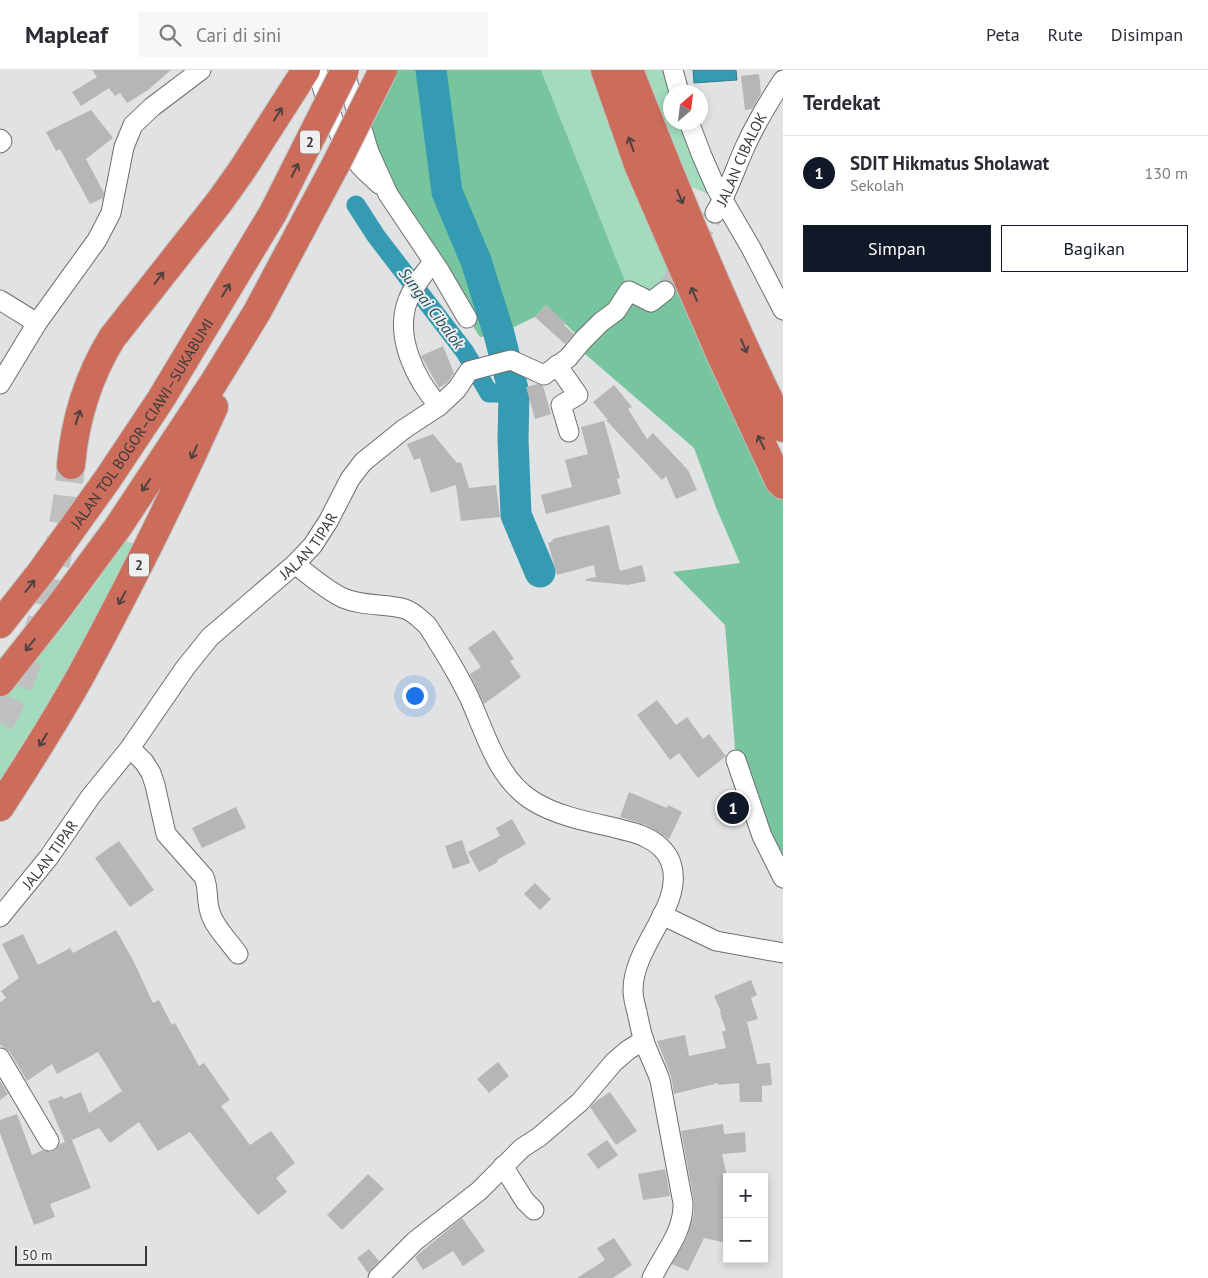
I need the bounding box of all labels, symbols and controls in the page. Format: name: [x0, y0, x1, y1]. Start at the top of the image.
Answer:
search box: [138, 12, 488, 57]
text: Mapleaf: [25, 19, 108, 50]
icon: search: [156, 21, 184, 49]
text: Cari di sini: [196, 23, 281, 47]
text: Peta: [986, 23, 1020, 46]
text: Rute: [1048, 23, 1083, 46]
text: Disimpan: [1111, 23, 1183, 46]
north arrow: [663, 85, 708, 130]
text: Terdekat: [803, 89, 880, 116]
one-way arrow: [273, 107, 283, 121]
street label: JALAN CIBALOK: [711, 109, 771, 210]
road number: 2: [300, 131, 320, 154]
one-way arrow: [626, 137, 635, 152]
text: SDIT Hikmatus Sholawat: [850, 151, 1049, 175]
one-way arrow: [291, 163, 300, 178]
text: 1: [814, 163, 824, 183]
text: 130 m: [1145, 163, 1188, 183]
text: Sekolah: [850, 175, 904, 195]
one-way arrow: [675, 189, 685, 204]
button: Simpan: [803, 225, 991, 272]
button: Bagikan: [1001, 225, 1188, 272]
water label: Sungai Cibalok: [395, 263, 470, 353]
one-way arrow: [154, 272, 165, 285]
one-way arrow: [221, 284, 231, 298]
one-way arrow: [688, 287, 698, 302]
street label: JALAN TOL BOGOR–CIAWI–SUKABUMI: [65, 315, 217, 533]
one-way arrow: [740, 338, 750, 353]
one-way arrow: [74, 409, 84, 425]
one-way arrow: [756, 435, 765, 450]
one-way arrow: [188, 444, 198, 459]
one-way arrow: [141, 478, 151, 492]
street label: JALAN TIPAR: [274, 509, 341, 584]
road number: 2: [129, 554, 149, 576]
one-way arrow: [25, 580, 36, 593]
one-way arrow: [117, 590, 127, 605]
one-way arrow: [24, 638, 35, 651]
your location: [402, 683, 428, 709]
one-way arrow: [38, 732, 48, 746]
pin: 1: [717, 789, 749, 827]
street label: JALAN TIPAR: [17, 816, 81, 893]
map controls: [723, 1173, 768, 1263]
button: +: [723, 1173, 768, 1218]
button: −: [723, 1218, 768, 1263]
scale bar: [15, 1243, 148, 1266]
text: 50 m: [22, 1246, 52, 1264]

